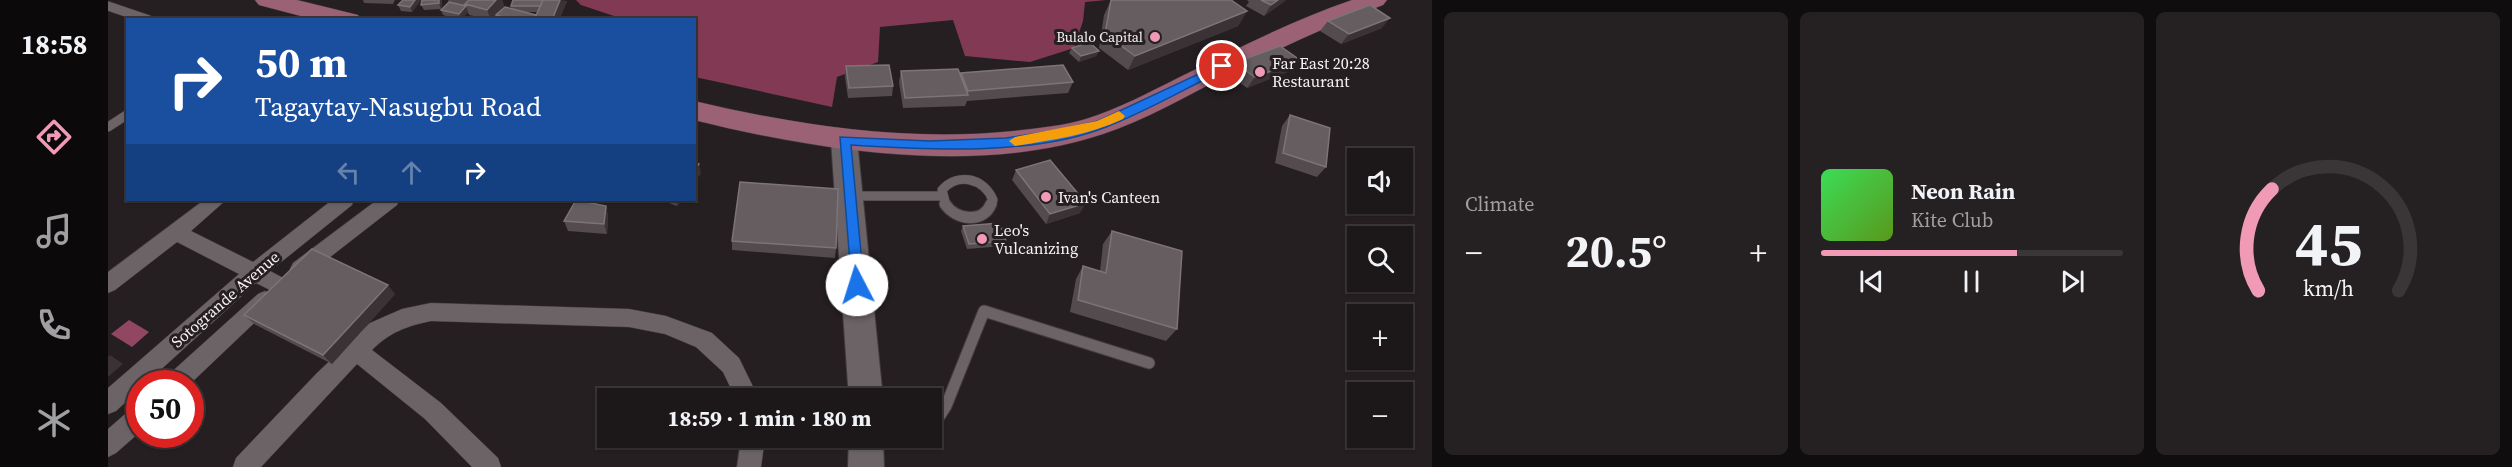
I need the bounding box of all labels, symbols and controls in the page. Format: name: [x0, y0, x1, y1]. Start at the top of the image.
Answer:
text: 18:58: [21, 26, 87, 63]
place label: Bulalo Capital: [1056, 27, 1143, 47]
marker: Bulalo Capital: [1148, 30, 1162, 44]
text: 50 m: [255, 33, 348, 91]
pin: [1196, 40, 1247, 91]
icon: right: [156, 42, 234, 120]
icon: arrive: [1205, 49, 1238, 82]
place label: Far East 20:28 Restaurant: [1272, 52, 1370, 92]
marker: Far East 20:28 Restaurant: [1253, 65, 1267, 79]
text: Tagaytay-Nasugbu Road: [255, 88, 541, 125]
icon: directions: [33, 116, 75, 158]
map controls: [1347, 148, 1413, 448]
button: sound: [1347, 148, 1413, 214]
icon: left: [332, 156, 365, 189]
icon: ahead: [395, 156, 428, 189]
icon: right: [458, 156, 491, 189]
text: Neon Rain: [1911, 176, 2015, 206]
place label: Ivan's Canteen: [1058, 186, 1160, 208]
marker: Ivan's Canteen: [1039, 190, 1053, 204]
text: Climate: [1465, 190, 1534, 218]
text: 45: [2294, 200, 2362, 286]
text: Kite Club: [1911, 206, 1993, 234]
icon: music: [33, 210, 75, 252]
place label: Leo's Vulcanizing: [994, 219, 1078, 259]
text: 20.5°: [1565, 220, 1667, 282]
button: search: [1347, 226, 1413, 292]
text: −: [1465, 230, 1483, 275]
text: +: [1750, 230, 1767, 275]
marker: Leo's Vulcanizing: [975, 232, 989, 246]
street label: Sotogrande Avenue: [166, 246, 284, 352]
position arrow: [825, 253, 889, 317]
icon: previous: [1855, 265, 1888, 298]
icon: pause: [1955, 265, 1988, 298]
icon: next: [2056, 265, 2089, 298]
text: km/h: [2302, 274, 2354, 303]
icon: phone: [33, 304, 75, 346]
button: +: [1347, 304, 1413, 370]
speed limit sign: 50: [126, 370, 204, 448]
button: −: [1347, 382, 1413, 448]
icon: climate: [33, 399, 75, 441]
text: 18:59 · 1 min · 180 m: [668, 403, 871, 433]

